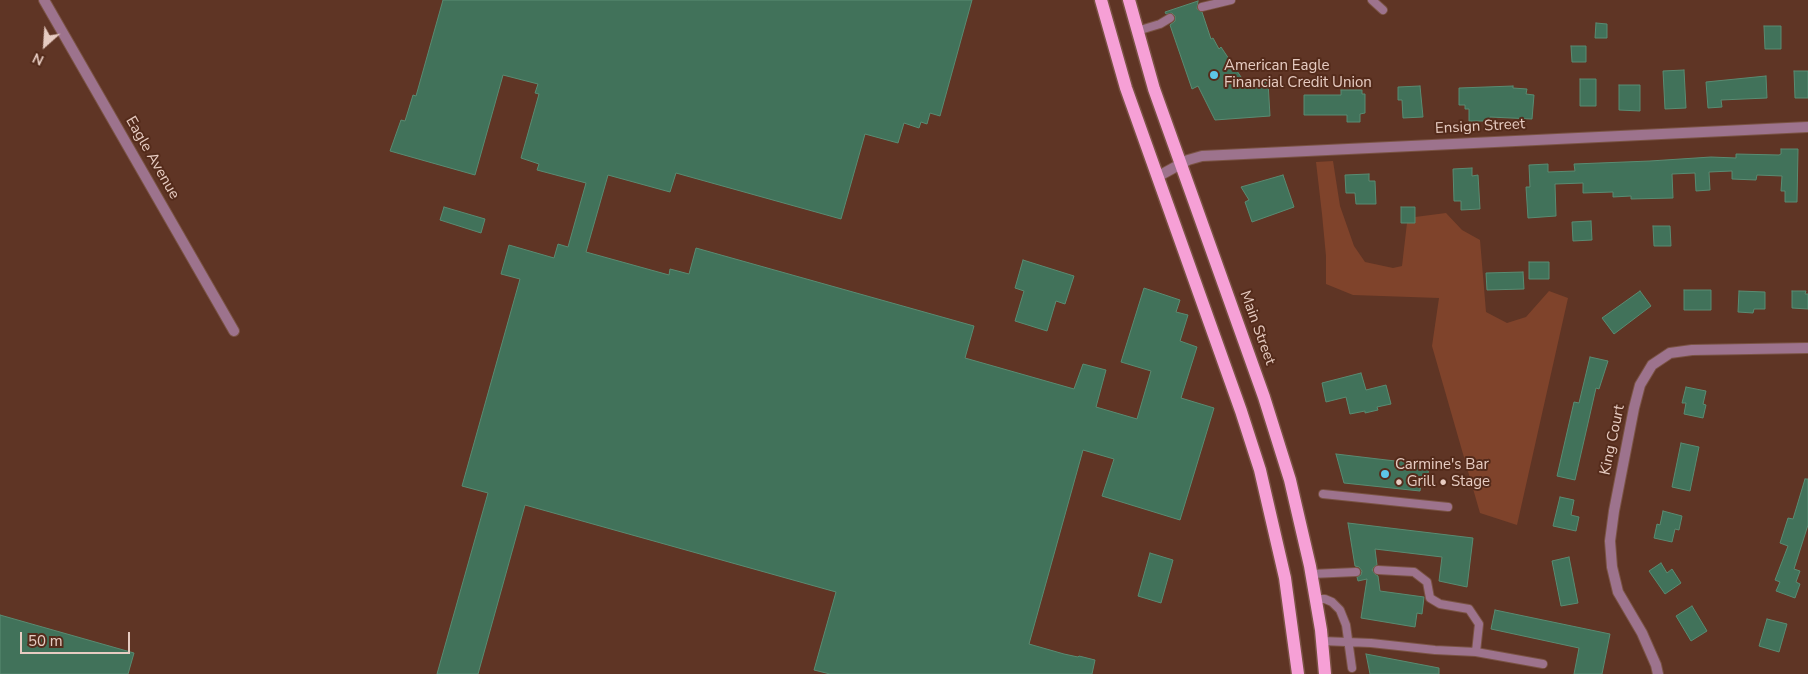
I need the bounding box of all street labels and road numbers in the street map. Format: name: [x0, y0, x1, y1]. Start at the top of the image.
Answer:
street label: Eagle Avenue: [121, 113, 183, 203]
street label: Ensign Street: [1435, 116, 1525, 138]
street label: Main Street: [1235, 288, 1279, 368]
street label: King Court: [1597, 403, 1629, 477]

